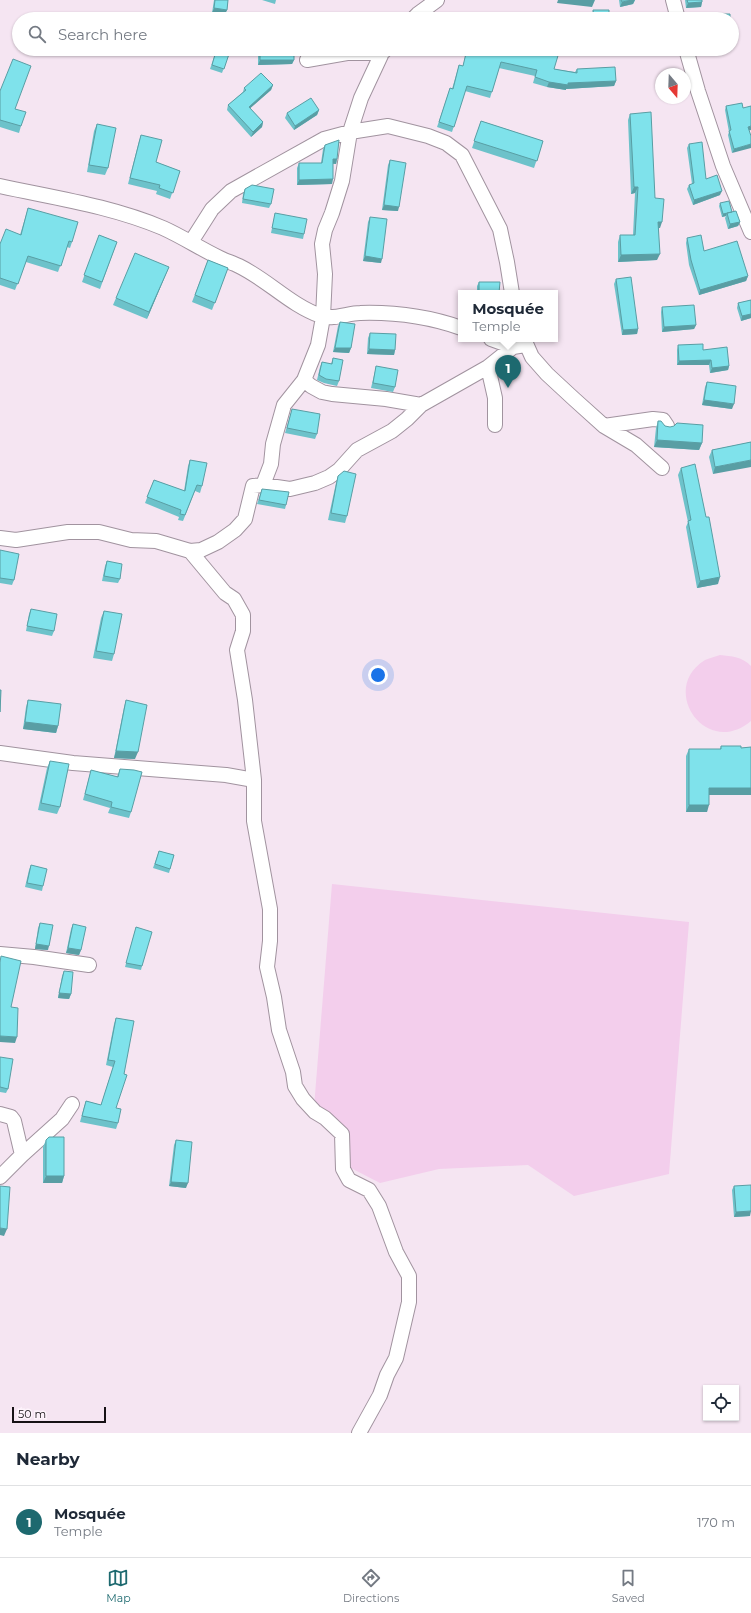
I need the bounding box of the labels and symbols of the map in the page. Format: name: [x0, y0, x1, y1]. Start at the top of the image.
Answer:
north arrow: [655, 68, 691, 104]
pin: 1: [495, 355, 521, 388]
your location: [368, 665, 388, 685]
scale bar: [12, 1405, 106, 1424]

